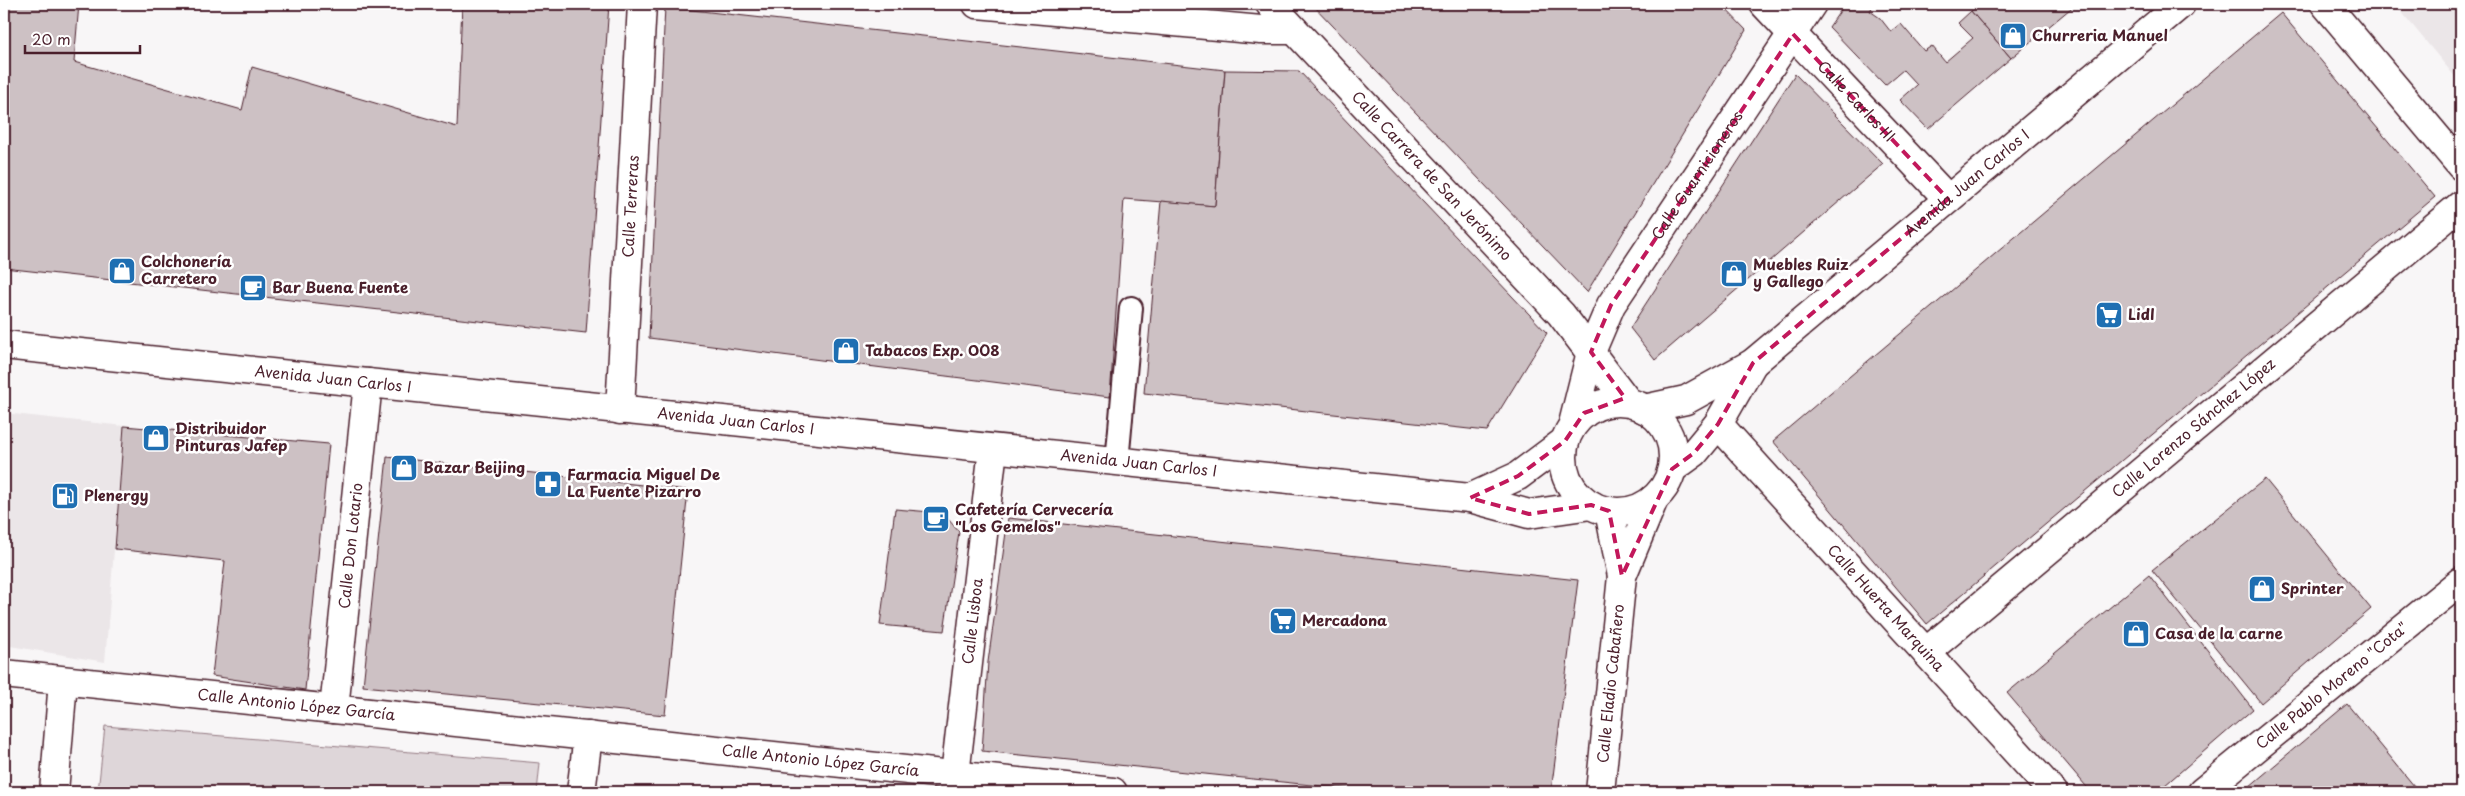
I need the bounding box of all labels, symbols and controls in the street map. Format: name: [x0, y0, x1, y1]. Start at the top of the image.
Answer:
shop icon: Churreria Manuel: [1998, 21, 2028, 51]
scale bar: [25, 22, 140, 54]
place label: Churreria Manuel: [2032, 23, 2168, 46]
text: 20 m: [32, 27, 71, 50]
street label: Calle Carlos III: [1813, 55, 1901, 146]
street label: Calle Carrera de San Jerónimo: [1347, 85, 1518, 265]
street label: Calle Guarnicioneros: [1645, 106, 1748, 244]
street label: Avenida Juan Carlos I: [1898, 123, 2034, 242]
street label: Calle Terreras: [615, 154, 644, 258]
place label: Colchonería Carretero: [141, 249, 232, 289]
place label: Muebles Ruiz y Gallego: [1753, 252, 1849, 292]
shop icon: Colchonería Carretero: [107, 256, 137, 286]
shop icon: Muebles Ruiz y Gallego: [1719, 259, 1749, 289]
cafe icon: Bar Buena Fuente: [238, 273, 268, 303]
place label: Bar Buena Fuente: [272, 275, 408, 298]
supermarket icon: Lidl: [2094, 300, 2124, 330]
place label: Lidl: [2128, 302, 2155, 325]
shop icon: Tabacos Exp. 008: [831, 336, 861, 366]
place label: Tabacos Exp. 008: [865, 338, 1000, 361]
street label: Calle Lorenzo Sánchez López: [2106, 352, 2280, 502]
street label: Avenida Juan Carlos I: [254, 358, 413, 397]
street label: Avenida Juan Carlos I: [657, 400, 816, 440]
place label: Distribuidor Pinturas Jafep: [175, 416, 287, 456]
shop icon: Distribuidor Pinturas Jafep: [141, 423, 171, 453]
street label: Avenida Juan Carlos I: [1059, 442, 1219, 482]
shop icon: Bazar Beijing: [389, 453, 419, 483]
place label: Bazar Beijing: [423, 455, 525, 478]
place label: Farmacia Miguel De La Fuente Pizarro: [567, 462, 720, 502]
pharmacy icon: Farmacia Miguel De La Fuente Pizarro: [533, 469, 563, 499]
fuel station icon: Plenergy: [50, 481, 80, 511]
street label: Calle Don Lotario: [332, 482, 368, 610]
place label: Plenergy: [84, 483, 149, 506]
place label: Cafetería Cervecería "Los Gemelos": [955, 497, 1114, 537]
cafe icon: Cafetería Cervecería "Los Gemelos": [921, 504, 951, 534]
street label: Calle Huerta Marquina: [1823, 538, 1951, 676]
shop icon: Sprinter: [2247, 574, 2277, 604]
street label: Calle Lisboa: [955, 576, 988, 665]
place label: Sprinter: [2281, 576, 2344, 599]
street label: Calle Eladio Cabañero: [1590, 603, 1629, 764]
supermarket icon: Mercadona: [1268, 606, 1298, 636]
place label: Mercadona: [1302, 608, 1387, 631]
street label: Calle Pablo Moreno "Cota": [2250, 616, 2413, 754]
shop icon: Casa de la carne: [2121, 619, 2151, 649]
place label: Casa de la carne: [2155, 621, 2284, 644]
street label: Calle Antonio López García: [197, 682, 397, 726]
street label: Calle Antonio López García: [721, 737, 921, 781]

